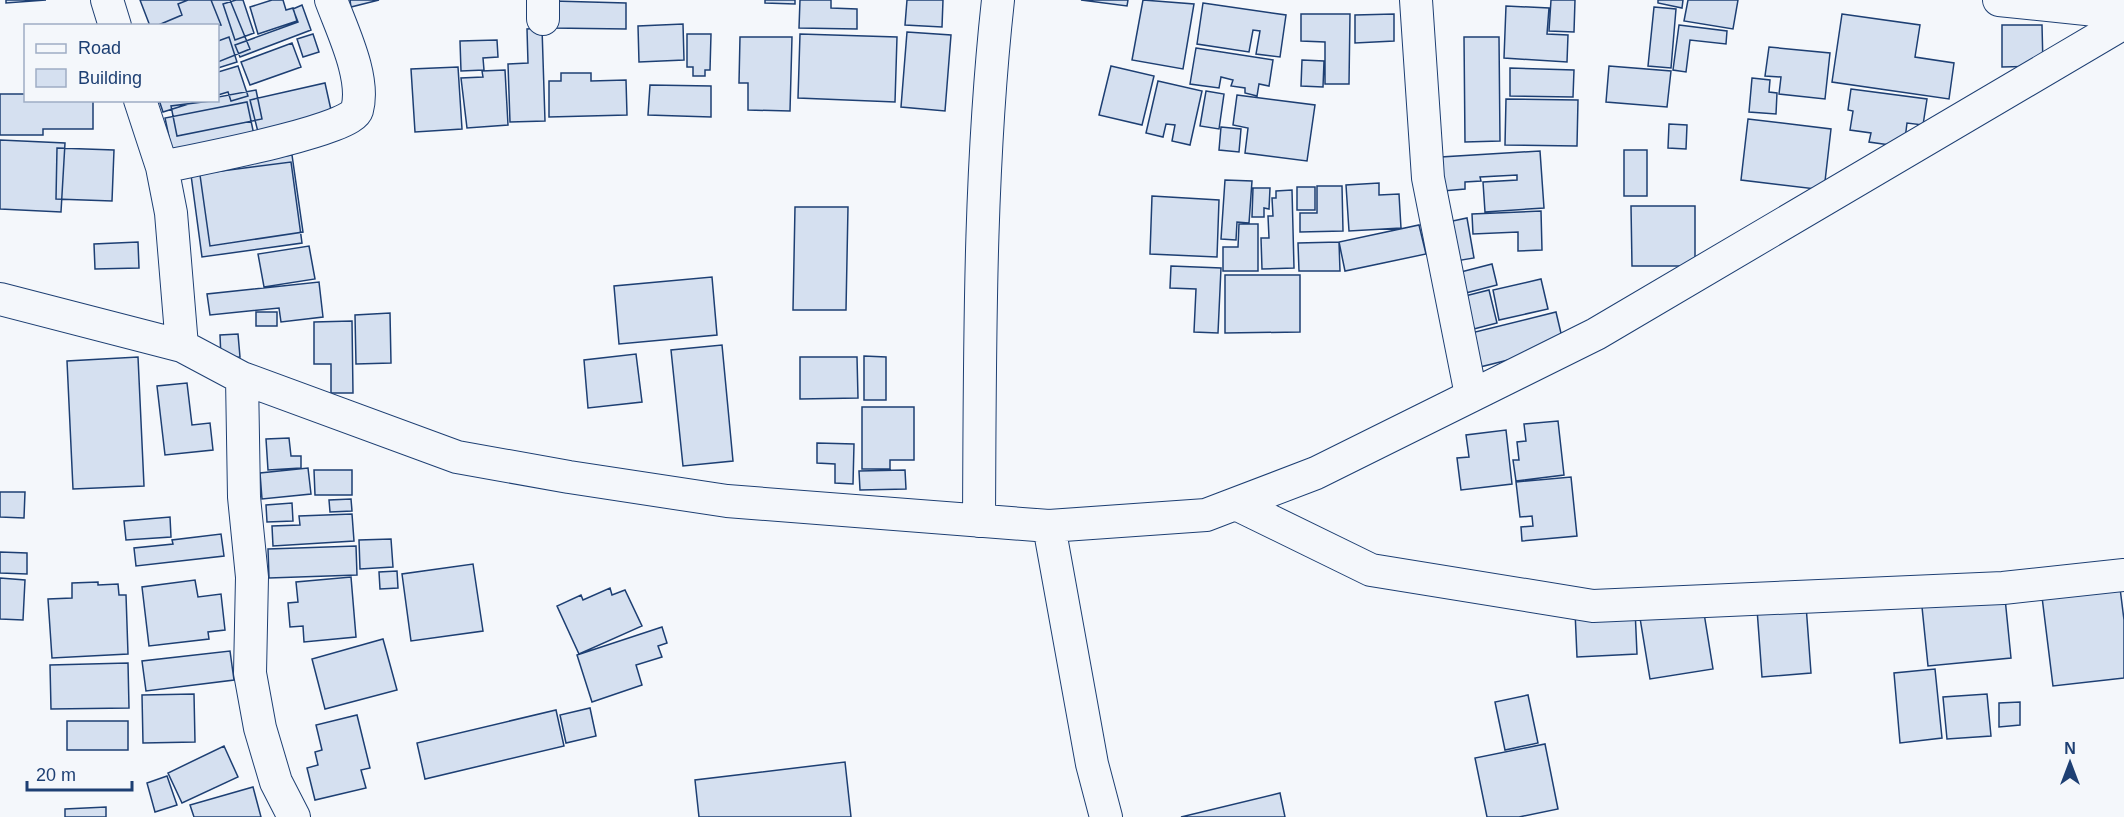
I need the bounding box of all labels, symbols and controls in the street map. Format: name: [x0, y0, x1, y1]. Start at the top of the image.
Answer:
legend: [24, 24, 219, 102]
text: Road: [78, 38, 121, 58]
text: Building: [78, 68, 142, 88]
north arrow: [2040, 733, 2100, 793]
text: N: [2064, 740, 2076, 757]
scale bar: [27, 754, 132, 792]
text: 20 m: [36, 765, 76, 785]

